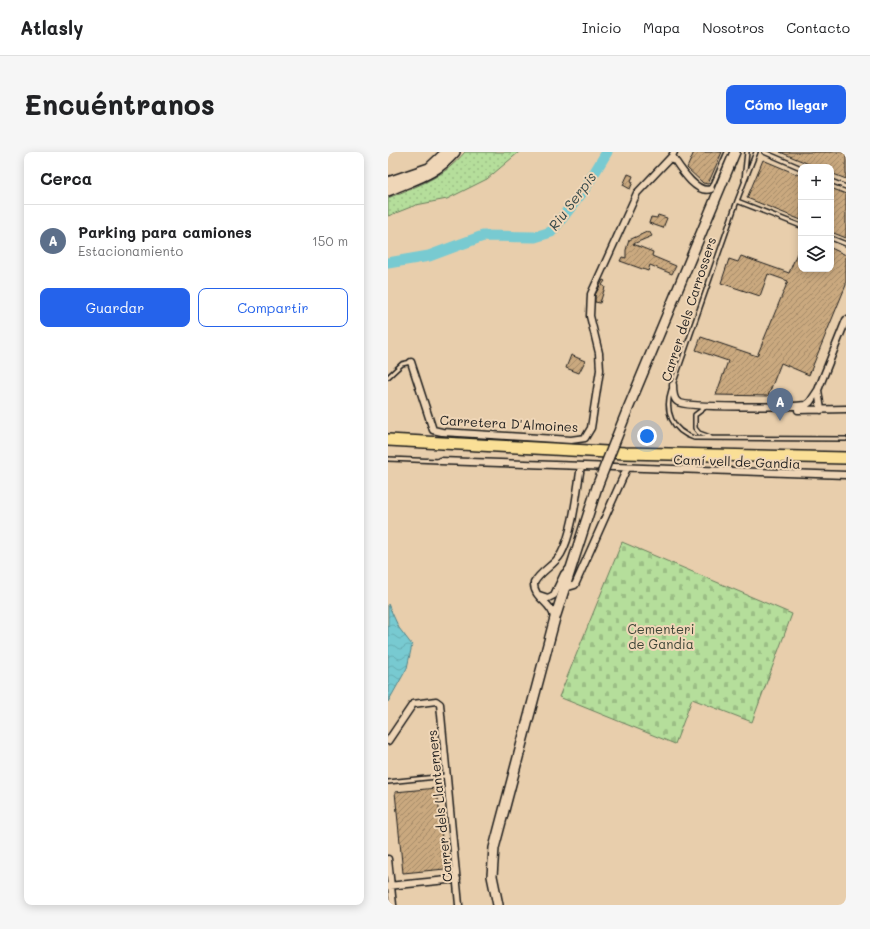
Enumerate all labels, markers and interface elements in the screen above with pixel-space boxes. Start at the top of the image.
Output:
text: Atlasly [20,15,83,40]
text: Inicio [582,18,621,37]
text: Mapa [643,18,680,37]
text: Nosotros [702,18,764,37]
text: Contacto [786,18,850,37]
button: Cómo llegar [726,85,846,124]
text: Encuéntranos [24,86,215,122]
map controls [798,164,834,272]
button: + [798,164,834,200]
text: Cerca [40,167,92,189]
water label: Riu Serpis [544,168,600,234]
button: − [798,200,834,236]
text: Parking para camiones [78,222,252,242]
text: A [48,232,58,249]
text: 150 m [312,232,348,249]
street label: Carrer dels Carrossers [657,235,719,383]
button: layers [798,236,834,272]
text: Estacionamiento [78,242,183,259]
button: Guardar [40,288,190,327]
button: Compartir [198,288,348,327]
pin: A [767,388,793,421]
street label: Carretera D'Almoines [439,411,579,435]
your location [637,426,657,446]
street label: Camí vell de Gandia [673,450,801,472]
park label: Cementeri de Gandia [627,620,695,652]
street label: Carrer dels Llanterners [423,729,455,883]

